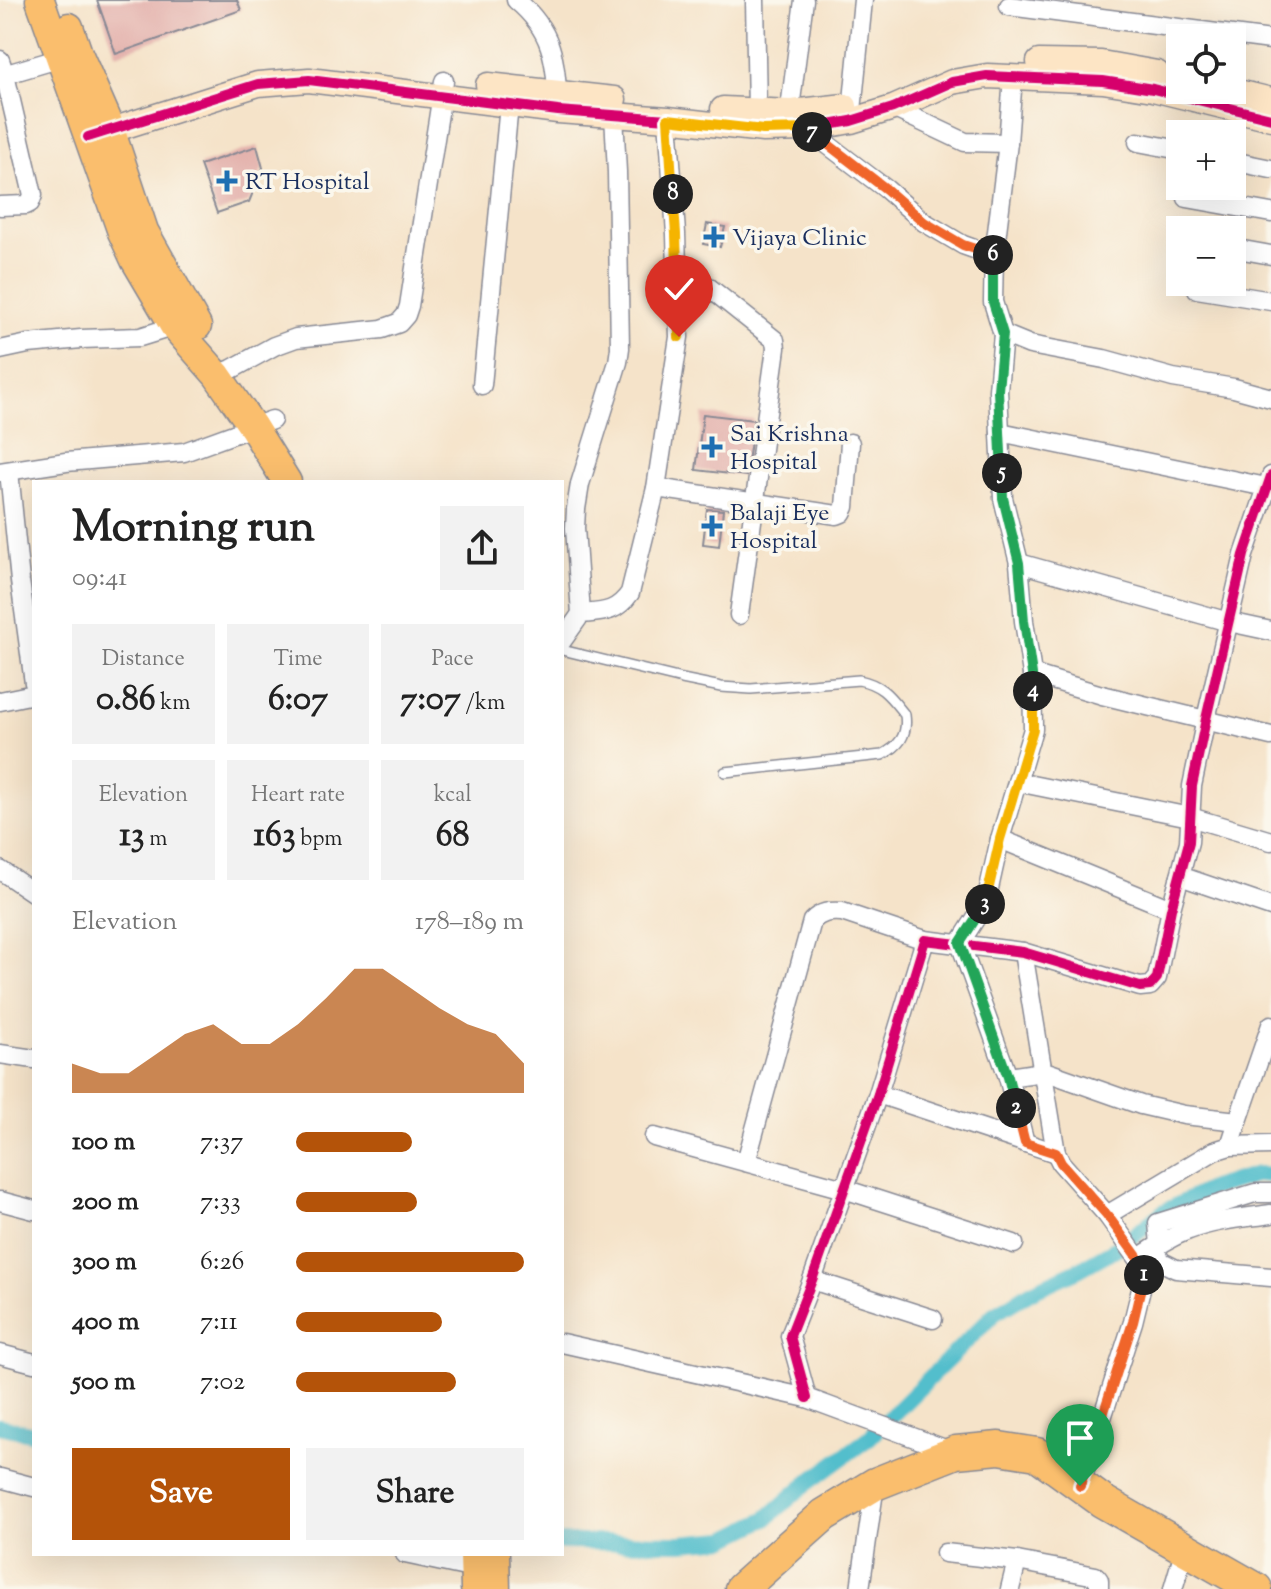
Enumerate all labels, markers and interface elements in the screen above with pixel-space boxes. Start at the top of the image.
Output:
map controls [1166,24,1246,296]
button: locate [1166,24,1246,104]
pin: 7 [792,112,832,152]
text: 7 [806,116,818,148]
button: + [1166,120,1246,200]
place label: RT Hospital [245,166,370,200]
marker: RT Hospital [216,170,238,192]
pin: 8 [653,174,693,214]
text: 8 [667,178,679,210]
button: − [1166,216,1246,296]
place label: Vijaya Clinic [732,222,867,256]
marker: Vijaya Clinic [703,226,725,248]
pin: 6 [973,235,1013,275]
text: 6 [988,239,998,271]
pin [645,255,713,337]
icon: check [657,267,701,311]
place label: Sai Krishna Hospital [730,418,849,480]
marker: Sai Krishna Hospital [701,436,723,458]
pin: 5 [982,453,1022,493]
text: 5 [998,457,1006,489]
place label: Balaji Eye Hospital [730,497,829,559]
text: Morning run [72,498,315,561]
button: share [440,506,524,590]
marker: Balaji Eye Hospital [701,515,723,537]
text: 09:41 [72,560,127,597]
text: Distance [102,644,185,676]
text: Time [274,644,322,676]
text: Pace [432,644,474,676]
pin: 4 [1013,671,1053,711]
text: 4 [1027,675,1039,707]
text: 0.86 [96,676,156,725]
text: 6:07 [268,676,328,725]
text: 7:07 [400,676,461,725]
text: km [156,688,191,720]
text: /km [461,688,505,720]
text: Elevation [99,780,188,812]
text: Heart rate [251,780,345,812]
text: kcal [434,780,472,812]
text: 13 [119,812,145,861]
text: 163 [253,812,296,861]
text: 68 [436,812,470,861]
text: m [145,824,167,856]
text: bpm [296,824,343,856]
pin: 3 [965,884,1005,924]
text: 3 [981,888,989,920]
text: Elevation [72,904,177,941]
text: 178–189 m [415,904,524,941]
pin: 2 [996,1088,1036,1128]
text: 2 [1011,1092,1021,1124]
text: 100 m [72,1124,135,1161]
text: 7:37 [200,1124,243,1161]
text: 200 m [72,1184,139,1221]
text: 7:33 [200,1184,241,1221]
text: 300 m [72,1244,137,1281]
text: 6:26 [200,1244,245,1281]
pin: 1 [1124,1255,1164,1295]
text: 1 [1140,1259,1148,1291]
text: 400 m [72,1304,139,1341]
text: 7:11 [200,1304,237,1341]
text: 500 m [72,1364,135,1401]
text: 7:02 [200,1364,245,1401]
pin [1046,1404,1114,1486]
icon: arrive [1058,1416,1102,1460]
button: Save [72,1448,290,1540]
button: Share [306,1448,524,1540]

